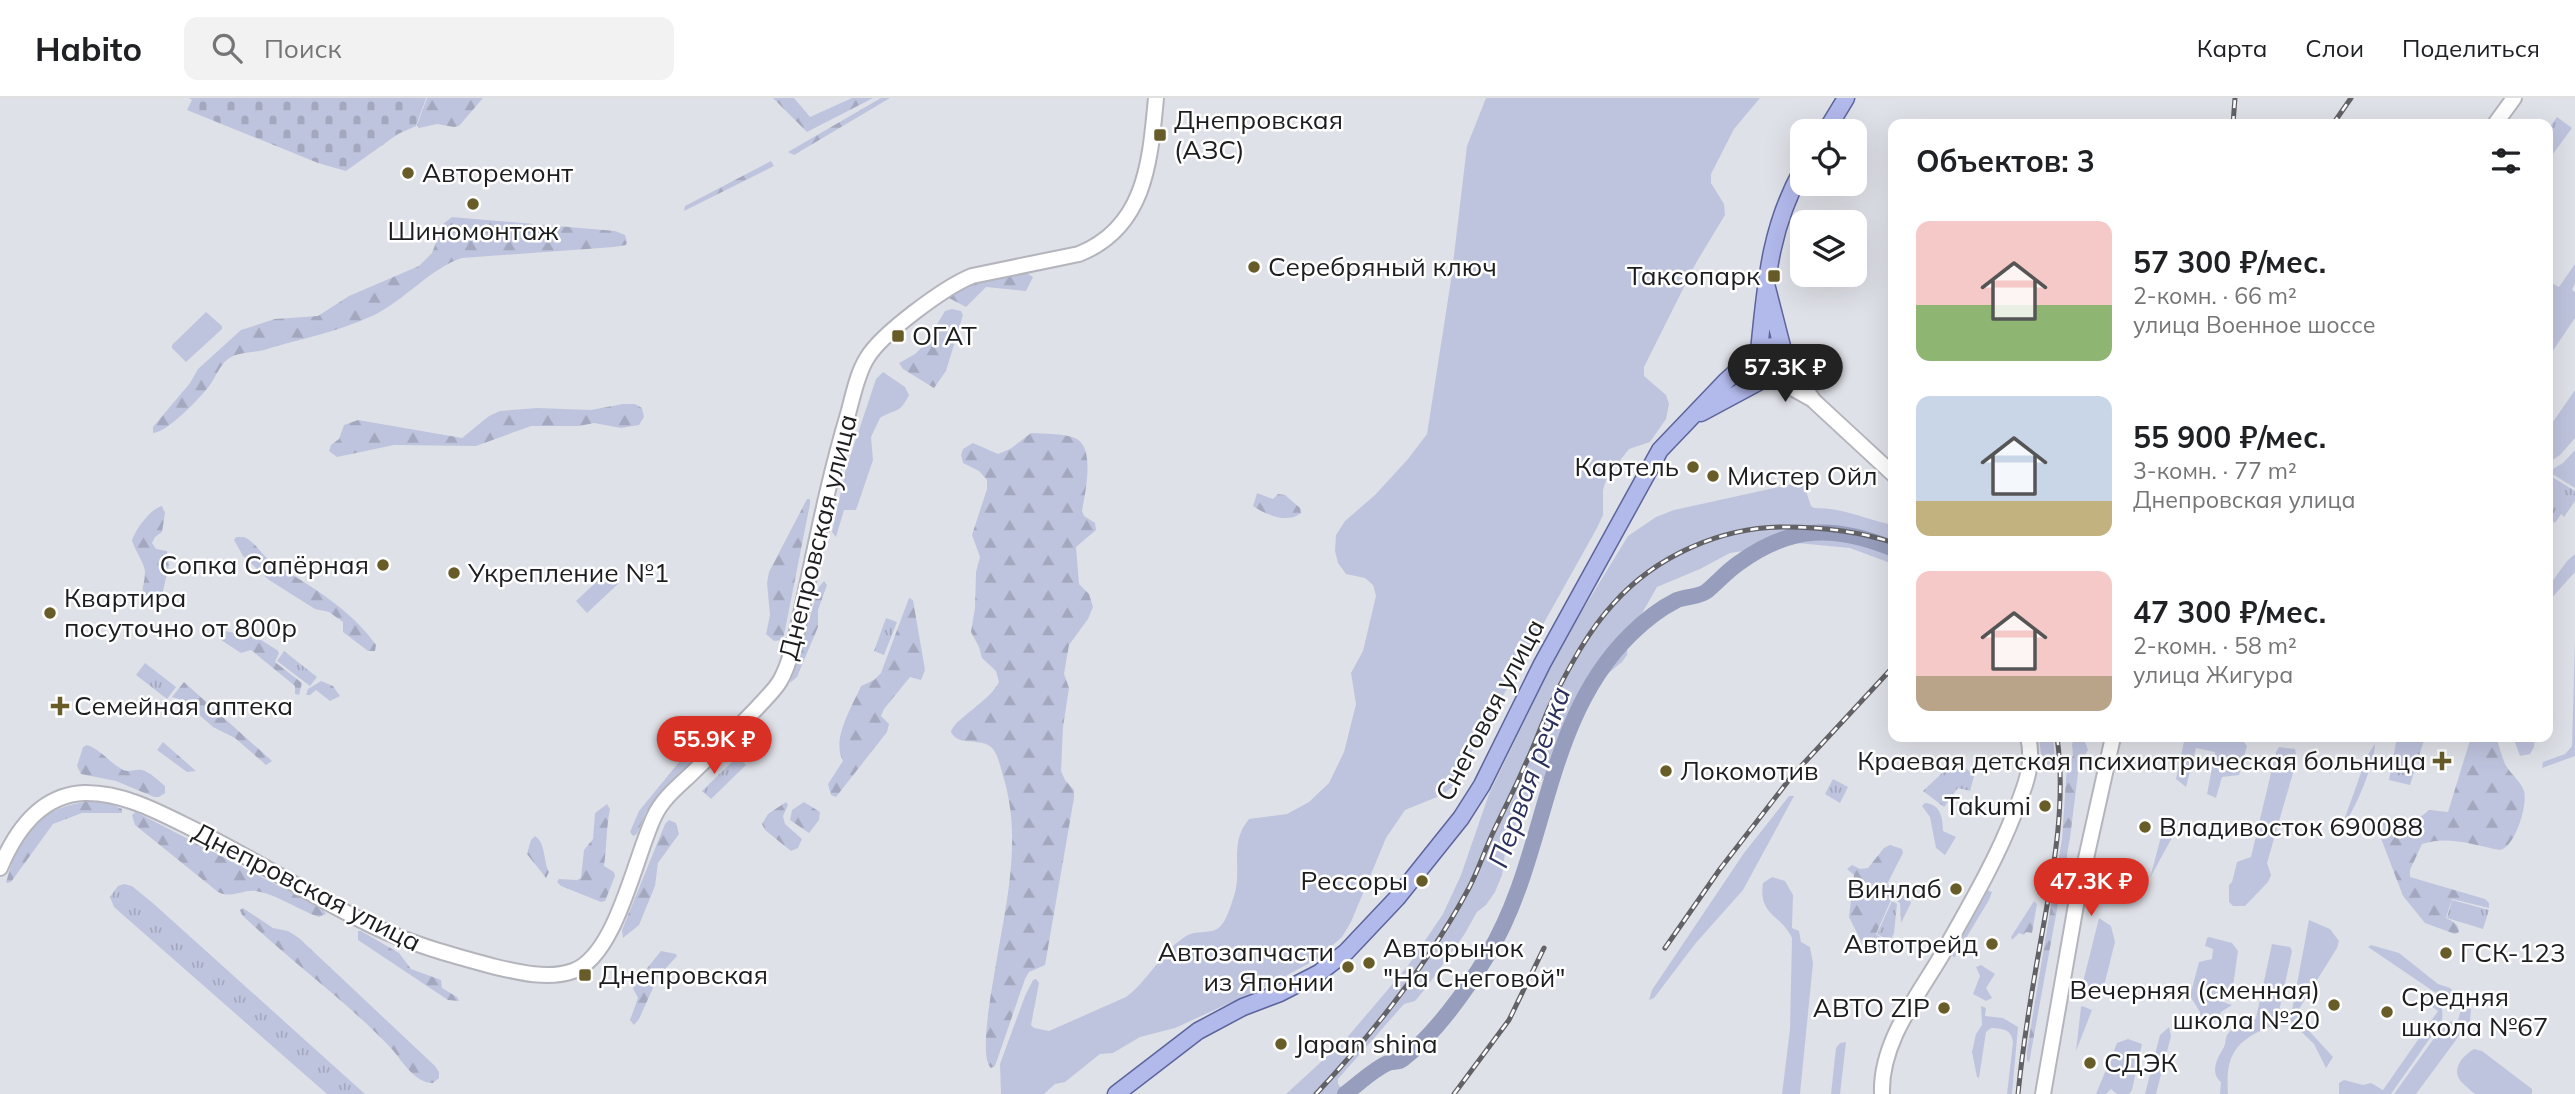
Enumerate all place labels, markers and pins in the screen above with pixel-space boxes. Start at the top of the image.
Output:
place label: Днепровская (АЗС) [1174,103,1343,166]
marker: Днепровская (АЗС) [1152,127,1168,143]
place label: Авторемонт [422,156,573,189]
marker: Авторемонт [400,165,416,181]
marker: Шиномонтаж [465,196,481,212]
place label: Шиномонтаж [387,214,559,247]
place label: Серебряный ключ [1268,250,1497,283]
marker: Серебряный ключ [1246,259,1262,275]
place label: Таксопарк [1627,259,1760,292]
marker: Таксопарк [1766,268,1782,284]
place label: ОГАТ [912,319,977,352]
marker: ОГАТ [890,328,906,344]
pin: 57.3K ₽ [1720,344,1850,404]
place label: Картель [1574,450,1679,483]
marker: Картель [1685,459,1701,475]
place label: Мистер Ойл [1727,459,1878,492]
marker: Мистер Ойл [1705,468,1721,484]
place label: Сопка Сапёрная [159,548,369,581]
place label: Укрепление №1 [467,556,669,589]
marker: Сопка Сапёрная [375,557,391,573]
marker: Укрепление №1 [446,565,462,581]
place label: Квартира посуточно от 800р [64,581,297,644]
marker: Квартира посуточно от 800р [42,605,58,621]
place label: Семейная аптека [74,689,293,722]
marker: Семейная аптека [52,698,68,714]
pin: 55.9K ₽ [649,716,779,776]
place label: Краевая детская психиатрическая больница [1857,744,2426,777]
marker: Краевая детская психиатрическая больница [2432,751,2452,771]
place label: Локомотив [1680,754,1818,787]
marker: Локомотив [1658,763,1674,779]
place label: Takumi [1944,789,2031,822]
marker: Takumi [2037,798,2053,814]
place label: Владивосток 690088 [2159,810,2423,843]
marker: Владивосток 690088 [2137,819,2153,835]
pin: 47.3K ₽ [2026,858,2156,918]
place label: Рессоры [1301,864,1408,897]
place label: Винлаб [1847,872,1942,905]
marker: Рессоры [1414,873,1430,889]
marker: Винлаб [1948,881,1964,897]
place label: Автотрейд [1844,927,1978,960]
place label: Авторынок "На Снеговой" [1383,931,1565,994]
place label: Автозапчасти из Японии [1158,935,1334,998]
marker: Автотрейд [1984,936,2000,952]
place label: ГСК-123 [2460,936,2566,969]
marker: ГСК-123 [2438,945,2454,961]
marker: Авторынок "На Снеговой" [1361,955,1377,971]
place label: Днепровская [599,958,768,991]
marker: Автозапчасти из Японии [1340,959,1356,975]
marker: Днепровская [577,967,593,983]
place label: Вечерняя (сменная) школа №20 [2070,973,2320,1036]
place label: Средняя школа №67 [2401,980,2548,1043]
place label: АВТО ZIP [1813,991,1930,1024]
marker: Вечерняя (сменная) школа №20 [2326,997,2342,1013]
marker: АВТО ZIP [1936,1000,1952,1016]
marker: Средняя школа №67 [2379,1004,2395,1020]
place label: Japan shina [1295,1027,1438,1060]
marker: Japan shina [1273,1036,1289,1052]
place label: СДЭК [2104,1046,2178,1079]
marker: СДЭК [2082,1055,2098,1071]

